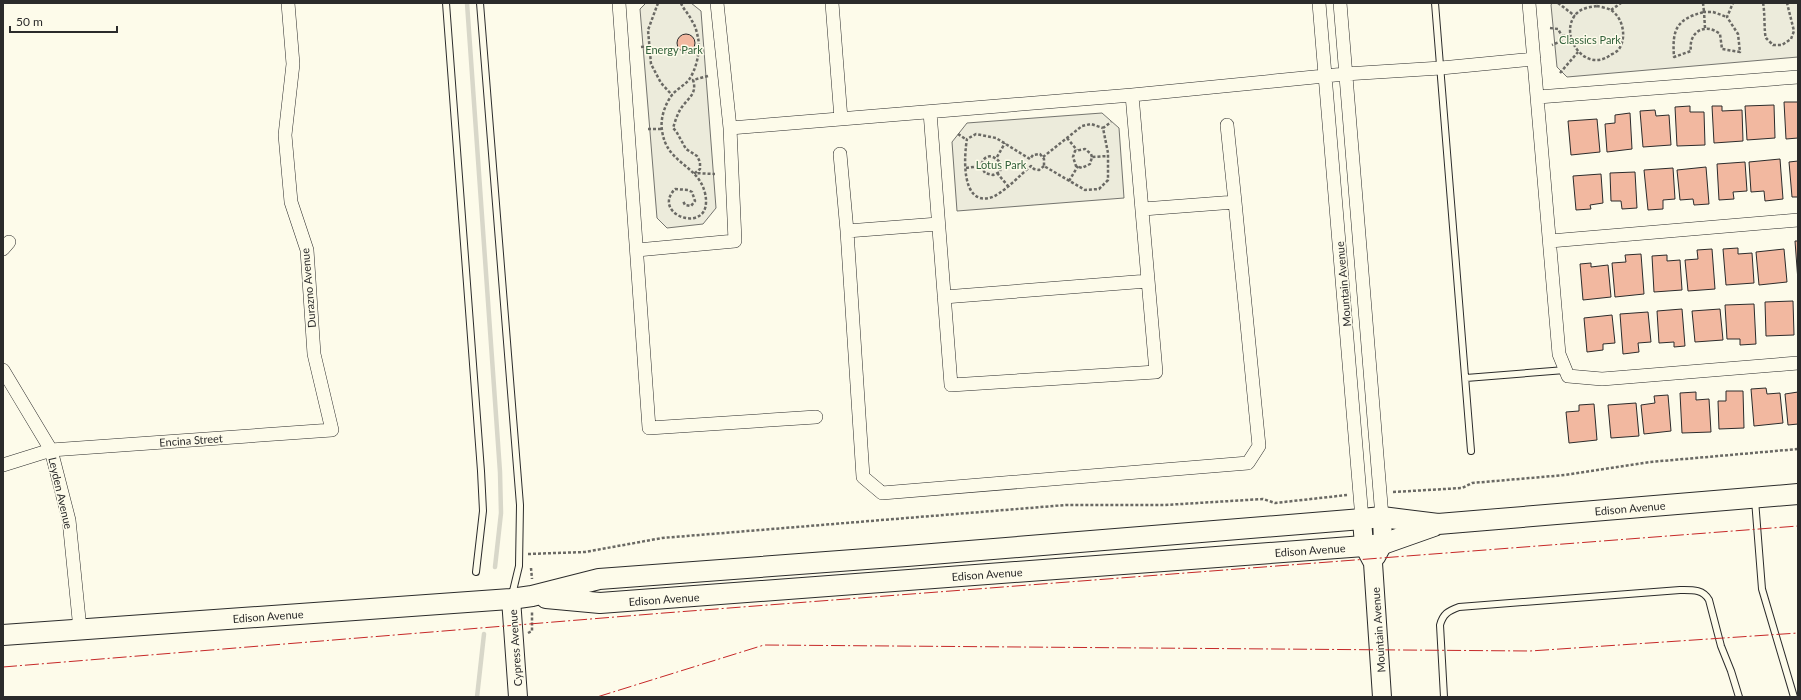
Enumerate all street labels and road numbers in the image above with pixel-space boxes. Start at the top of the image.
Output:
street label: Mountain Avenue [1333,241,1353,327]
street label: Durazno Avenue [298,247,318,328]
street label: Encina Street [159,431,223,449]
street label: Leyden Avenue [46,456,76,530]
street label: Edison Avenue [1594,498,1666,518]
street label: Edison Avenue [1274,541,1346,559]
street label: Edison Avenue [951,565,1023,583]
street label: Mountain Avenue [1369,587,1387,673]
street label: Edison Avenue [628,590,700,608]
street label: Edison Avenue [232,607,304,625]
street label: Cypress Avenue [506,609,524,687]

